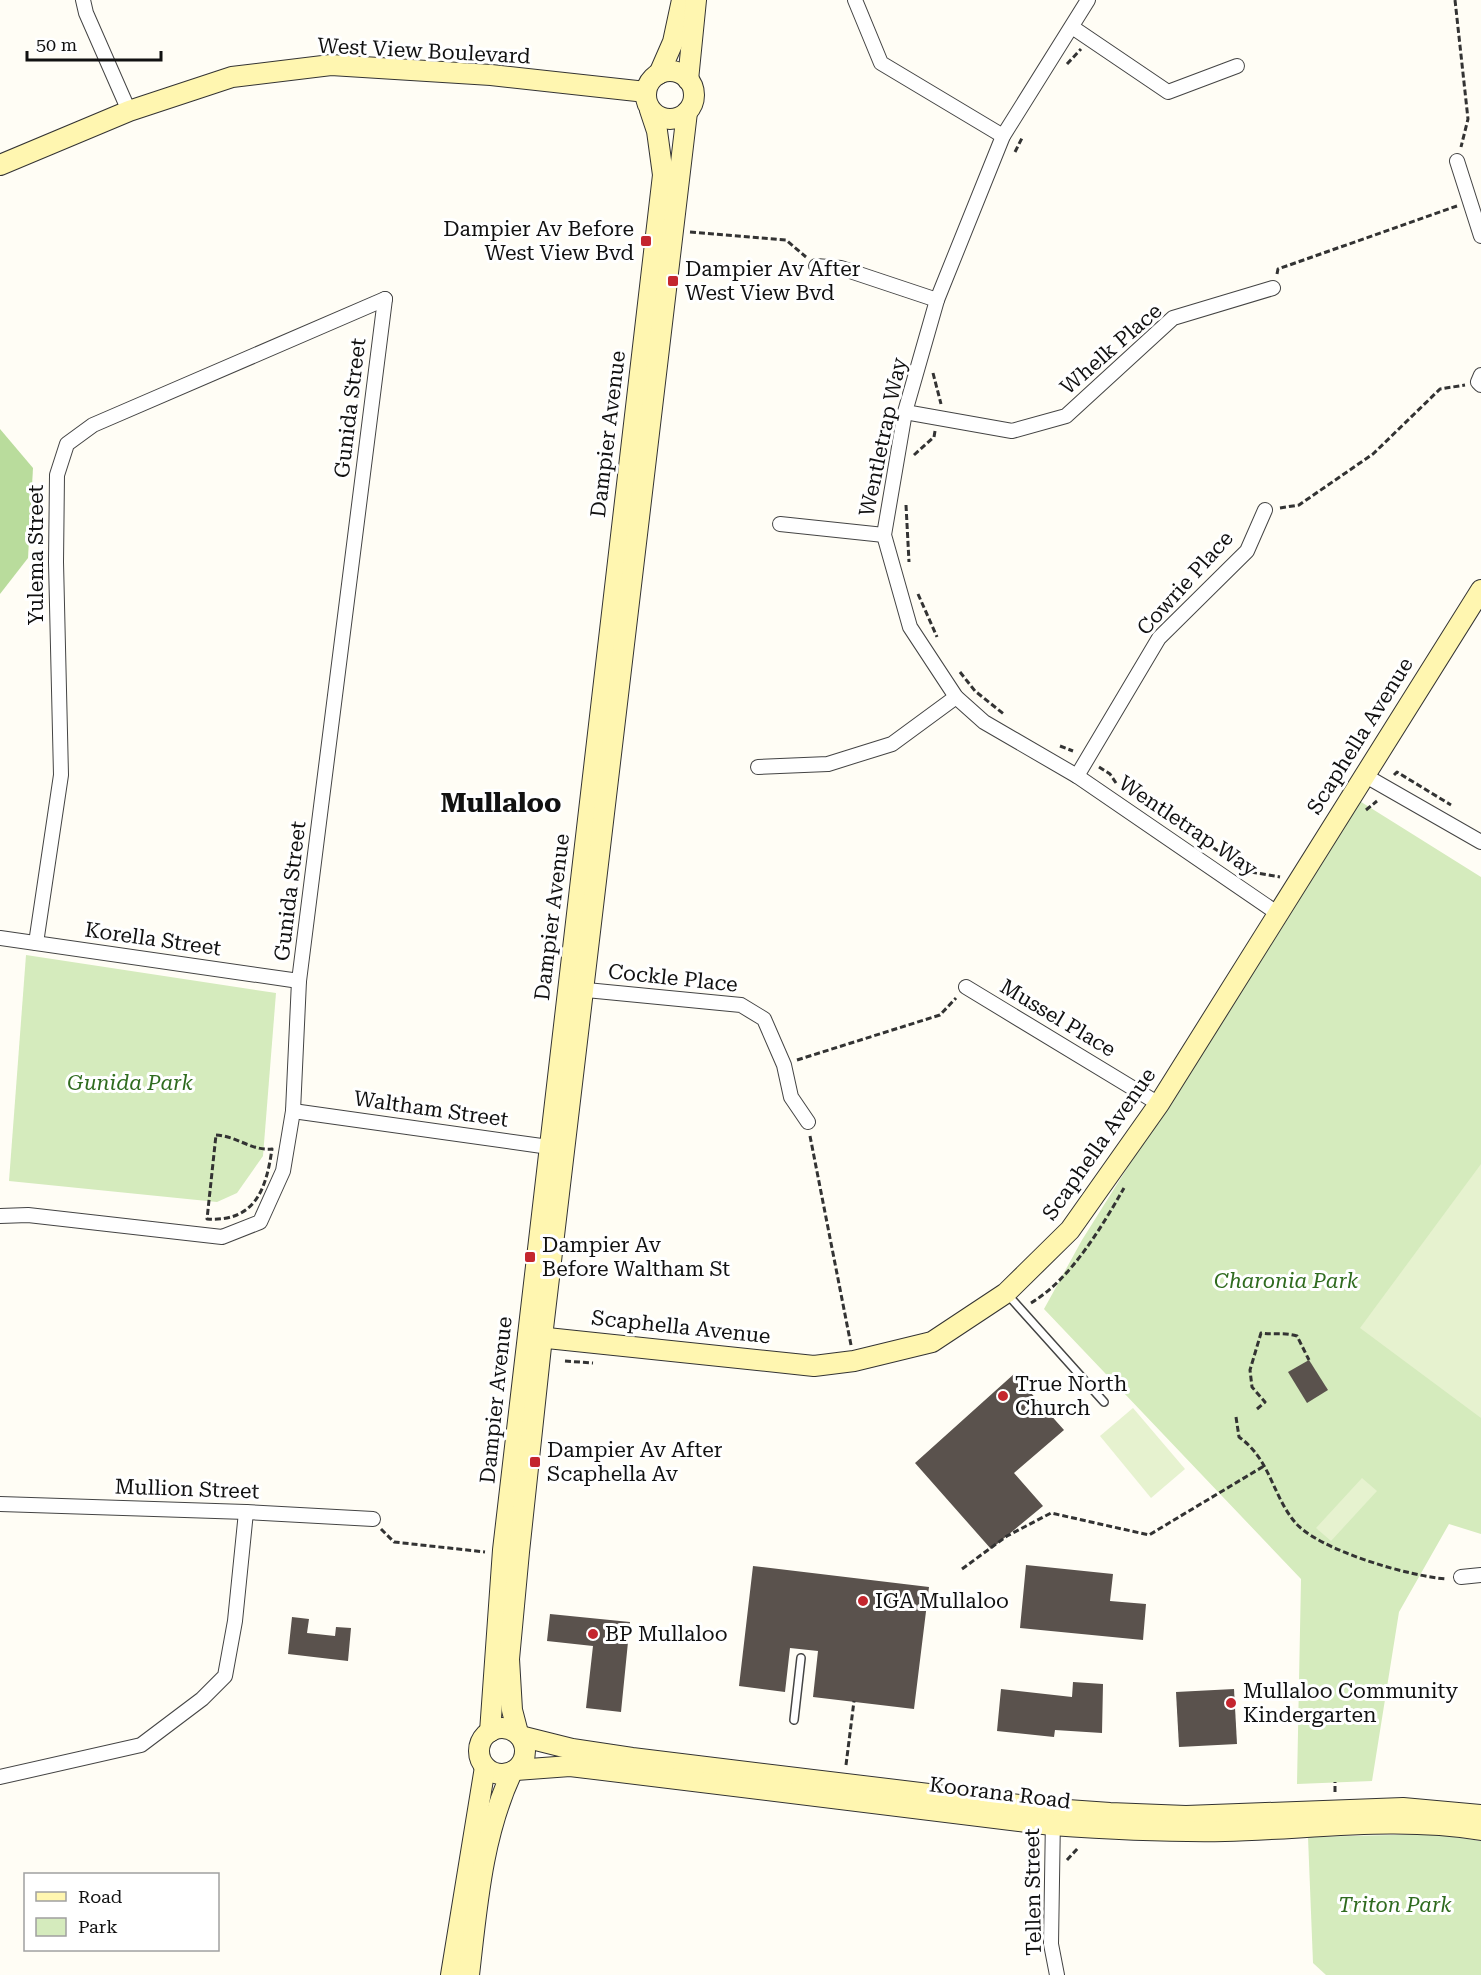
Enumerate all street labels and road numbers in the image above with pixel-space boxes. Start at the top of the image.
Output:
street label: West View Boulevard [317,33,532,69]
street label: Whelk Place [1056,299,1166,399]
street label: Gunida Street [330,337,370,479]
street label: Dampier Avenue [586,349,630,519]
street label: Wentletrap Way [854,355,912,519]
street label: Yulema Street [24,485,48,625]
street label: Cowrie Place [1132,526,1238,640]
street label: Scaphella Avenue [1302,653,1418,819]
street label: Wentletrap Way [1114,771,1262,881]
street label: Gunida Street [270,820,310,962]
street label: Dampier Avenue [530,832,574,1002]
street label: Korella Street [83,918,223,960]
street label: Cockle Place [607,959,739,997]
street label: Mussel Place [996,974,1120,1062]
street label: Scaphella Avenue [1038,1063,1160,1225]
street label: Waltham Street [352,1086,510,1132]
street label: Scaphella Avenue [590,1306,772,1348]
street label: Dampier Avenue [475,1315,517,1485]
street label: Mullion Street [114,1474,260,1504]
street label: Koorana Road [928,1772,1073,1814]
street label: Tellen Street [1020,1828,1046,1956]

